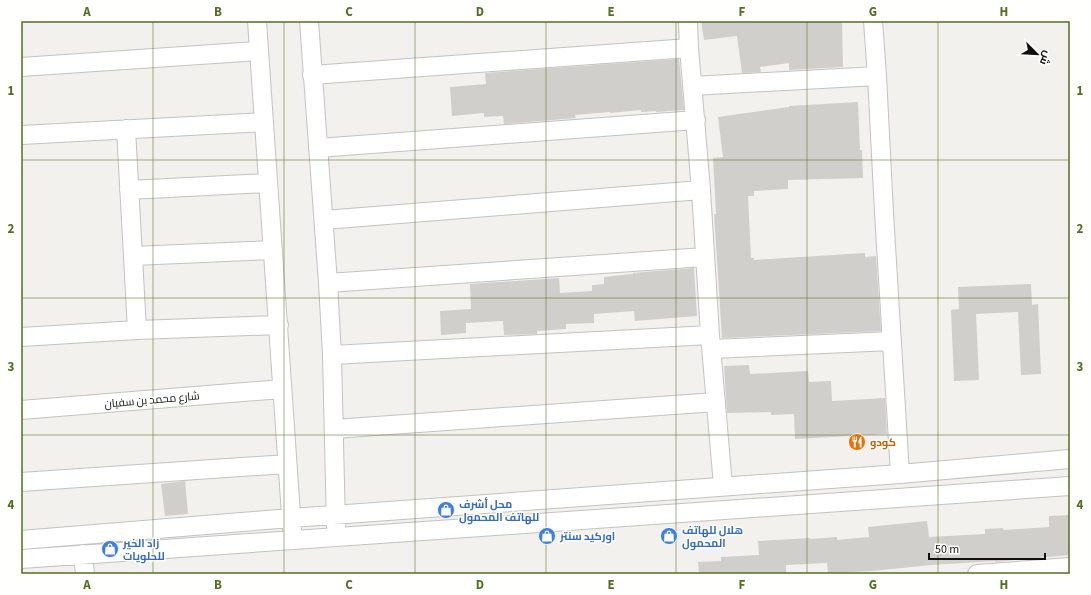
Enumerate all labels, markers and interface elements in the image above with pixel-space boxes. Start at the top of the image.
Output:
text: A [82,3,91,21]
text: B [214,3,222,21]
text: C [345,3,353,21]
text: D [476,3,484,21]
text: E [607,3,615,21]
text: F [739,3,746,21]
text: G [869,3,877,21]
text: H [1000,3,1008,21]
north arrow [1017,34,1057,74]
text: ش [1036,48,1055,67]
text: 1 [8,82,15,100]
text: 1 [1077,82,1084,100]
text: 2 [8,220,15,238]
text: 2 [1077,220,1084,238]
text: 3 [8,358,15,376]
text: 3 [1077,358,1084,376]
street label: شارع محمد بن سفيان [104,388,200,412]
restaurant icon: كودو [847,432,867,452]
place label: كودو [870,435,896,450]
text: 4 [8,496,15,514]
text: 4 [1077,496,1084,514]
place label: محل أشرف للهاتف المحمول [459,497,539,525]
shop icon: محل أشرف للهاتف المحمول [436,500,456,520]
place label: هلال للهاتف المحمول [682,523,743,551]
shop icon: اوركيد سنتر [537,526,557,546]
shop icon: هلال للهاتف المحمول [659,526,679,546]
place label: اوركيد سنتر [559,529,615,544]
scale bar [929,535,1045,561]
place label: زاد الخير للحلويات [122,536,165,564]
shop icon: زاد الخير للحلويات [100,539,120,559]
text: 50 m [935,541,959,558]
text: A [82,576,91,594]
text: B [214,576,222,594]
text: C [345,576,353,594]
text: D [476,576,484,594]
text: E [607,576,615,594]
text: F [739,576,746,594]
text: G [869,576,877,594]
text: H [1000,576,1008,594]

